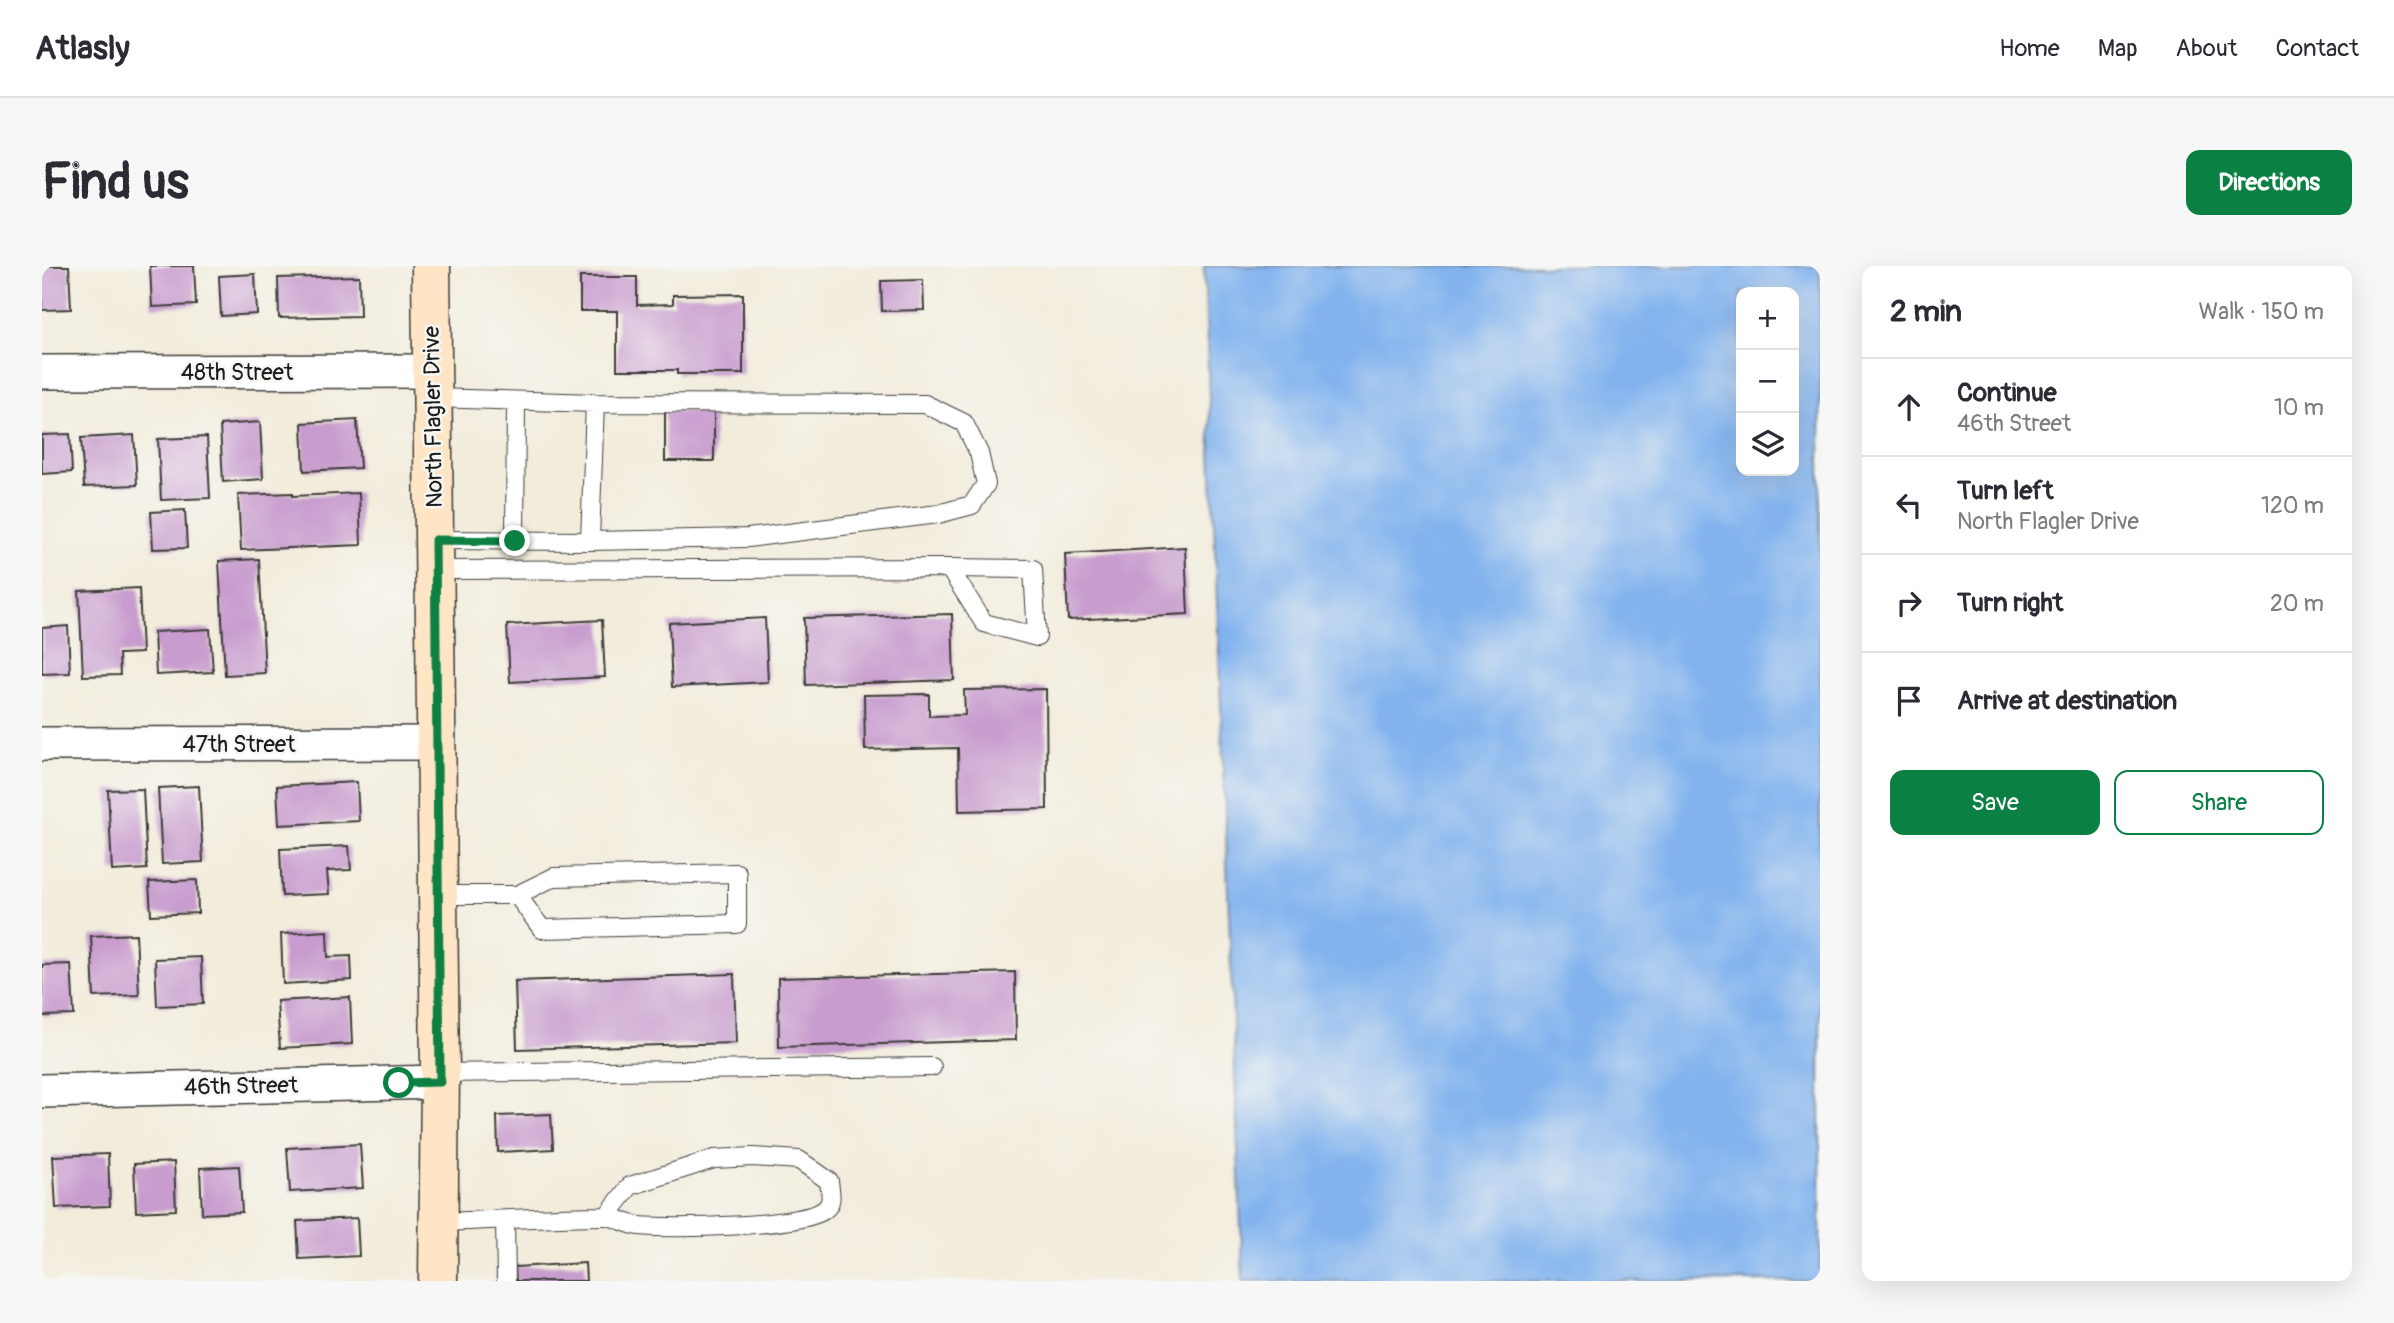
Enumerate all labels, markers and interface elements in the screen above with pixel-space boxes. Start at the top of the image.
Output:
text: Atlasly [35,28,130,69]
text: Home [1999,34,2060,63]
text: Map [2098,34,2138,63]
text: About [2176,34,2238,63]
text: Contact [2276,34,2359,63]
button: Directions [2186,150,2352,215]
text: Find us [42,152,189,213]
map controls [1736,287,1799,476]
button: + [1736,287,1799,350]
text: 2 min [1890,293,1962,330]
text: Walk · 150 m [2199,297,2324,326]
street label: North Flagler Drive [417,325,449,508]
button: − [1736,350,1799,413]
street label: 48th Street [181,358,294,387]
text: Continue [1957,377,2057,409]
icon: ahead [1890,388,1928,426]
text: 10 m [2274,393,2324,422]
text: 46th Street [1957,409,2071,438]
button: layers [1736,413,1799,476]
text: Turn left [1957,475,2053,507]
icon: left [1890,486,1928,524]
text: 120 m [2261,491,2324,520]
text: North Flagler Drive [1957,507,2139,536]
route end [499,525,530,556]
icon: right [1890,584,1928,622]
text: Turn right [1957,587,2063,619]
text: 20 m [2270,589,2324,618]
icon: arrive [1890,682,1928,720]
text: Arrive at destination [1957,685,2177,717]
street label: 47th Street [183,730,296,759]
button: Save [1890,770,2100,835]
button: Share [2114,770,2324,835]
route start [383,1067,414,1098]
street label: 46th Street [184,1070,299,1101]

